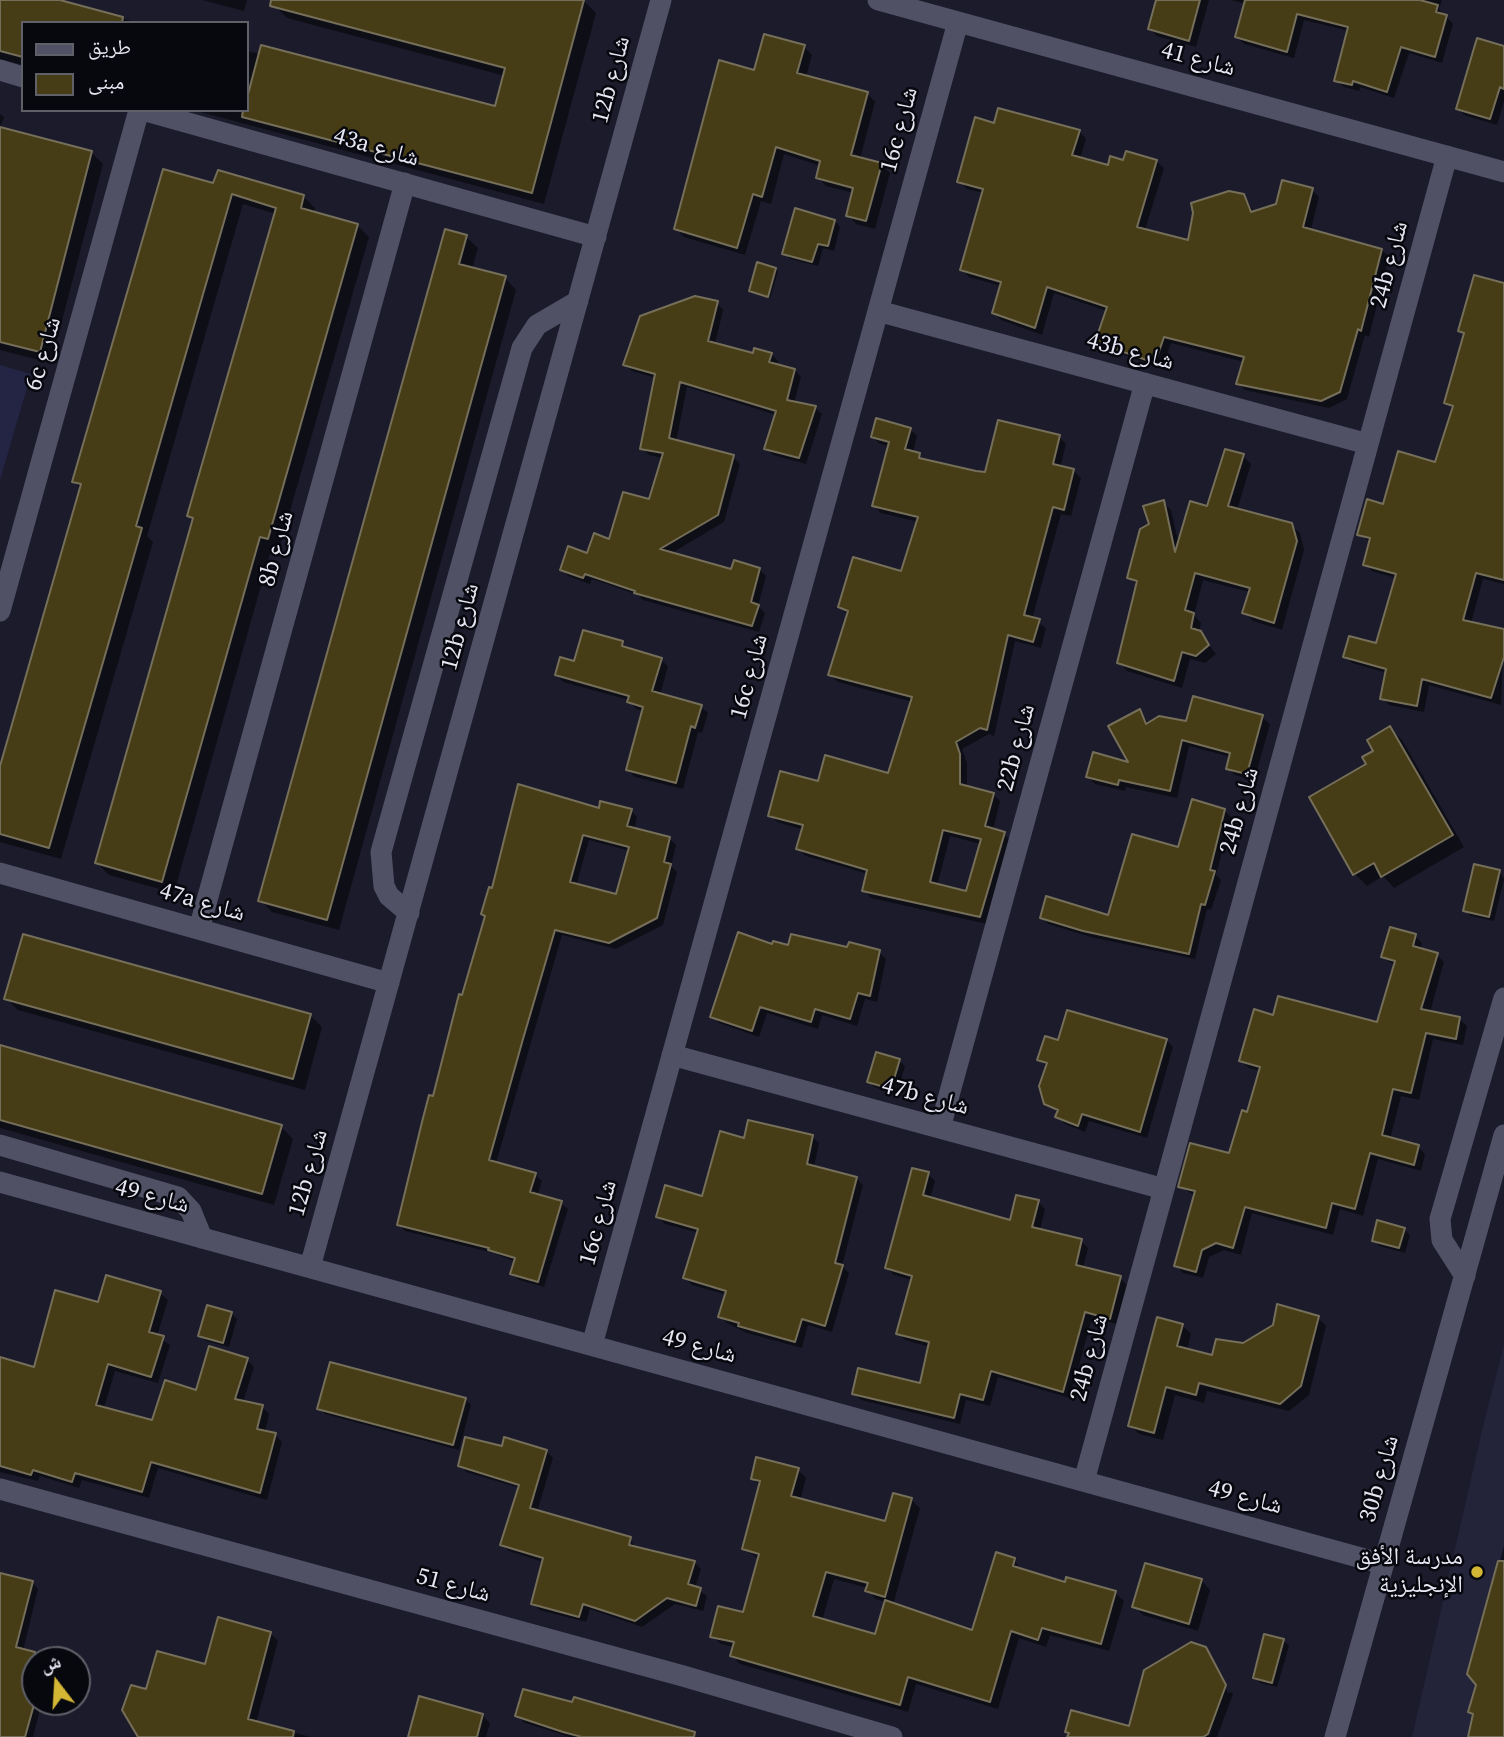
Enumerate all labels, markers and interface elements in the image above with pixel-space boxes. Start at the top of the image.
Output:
legend [21,21,248,112]
text: طريق [88,32,131,61]
street label: 12b شارع [587,33,637,127]
street label: شارع 41 [1158,36,1238,84]
text: مبنى [88,67,124,96]
street label: 16c شارع [875,84,925,176]
street label: 43a شارع [330,122,422,174]
street label: 24b شارع [1365,218,1415,312]
street label: 6c شارع [20,314,68,394]
street label: 43b شارع [1083,327,1177,377]
street label: 8b شارع [253,508,301,590]
street label: 12b شارع [436,580,486,674]
street label: 16c شارع [725,631,775,723]
street label: 22b شارع [992,701,1042,795]
street label: 24b شارع [1214,764,1266,858]
street label: 47a شارع [156,877,248,929]
street label: 47b شارع [878,1072,972,1122]
street label: 12b شارع [283,1126,335,1220]
street label: شارع 49 [112,1173,192,1221]
street label: 16c شارع [574,1177,624,1269]
street label: 24b شارع [1065,1311,1115,1405]
street label: شارع 49 [659,1323,739,1371]
street label: 30b شارع [1354,1432,1406,1526]
street label: شارع 49 [1205,1474,1285,1522]
place label: مدرسة الأفق الإنجليزية [1356,1544,1463,1600]
street label: شارع 51 [413,1562,493,1610]
marker: مدرسة الأفق الإنجليزية [1469,1564,1485,1580]
north arrow [21,1646,91,1716]
text: ش [37,1647,64,1678]

